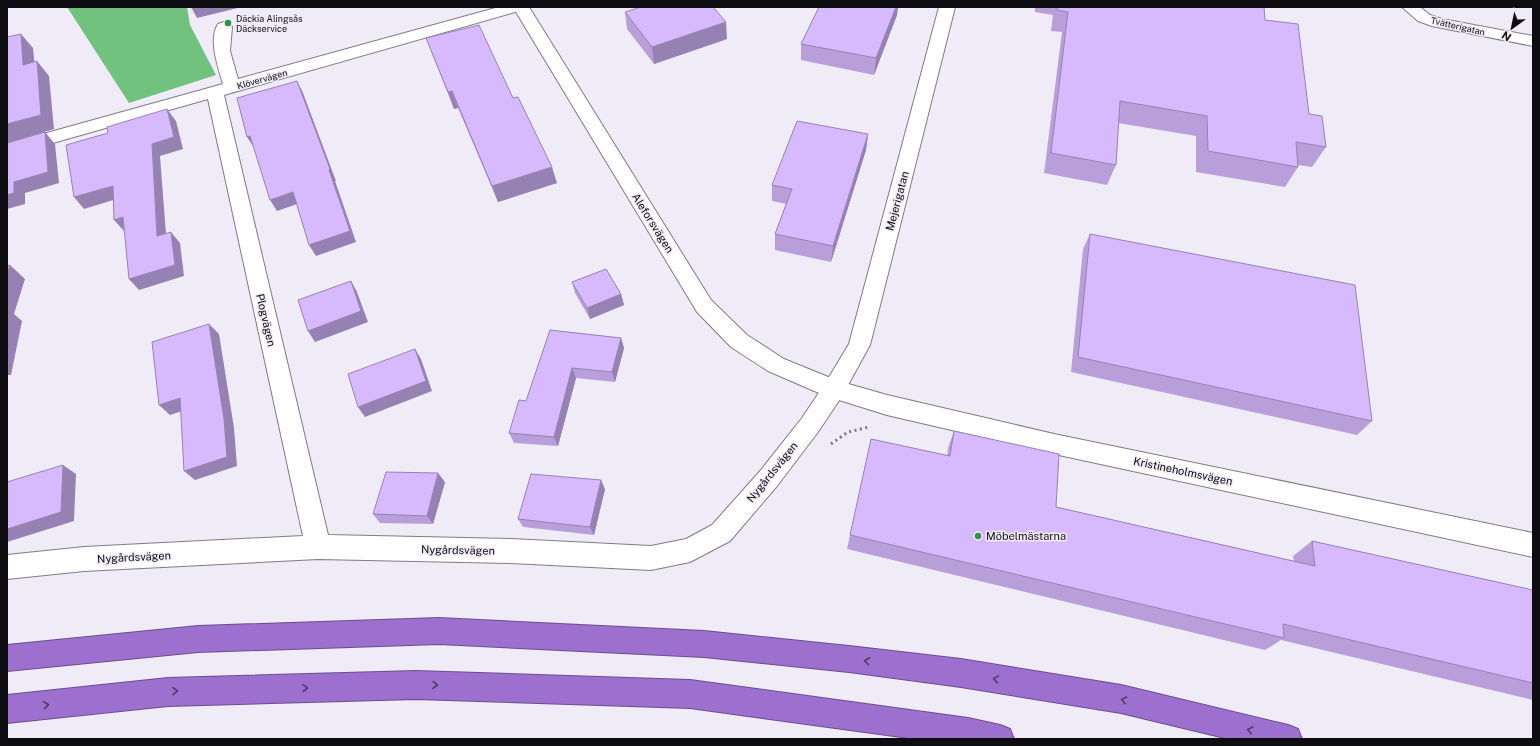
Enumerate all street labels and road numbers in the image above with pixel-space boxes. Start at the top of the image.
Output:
street label: Tvätterigatan [1430,14,1486,38]
street label: Klövervägen [235,67,289,91]
street label: Mejerigatan [883,170,911,232]
street label: Aleforsvägen [630,191,676,255]
street label: Plogvägen [254,292,278,348]
street label: Nygårdsvägen [744,440,800,504]
street label: Kristineholmsvägen [1132,455,1234,487]
street label: Nygårdsvägen [421,543,495,557]
street label: Nygårdsvägen [97,549,171,565]

